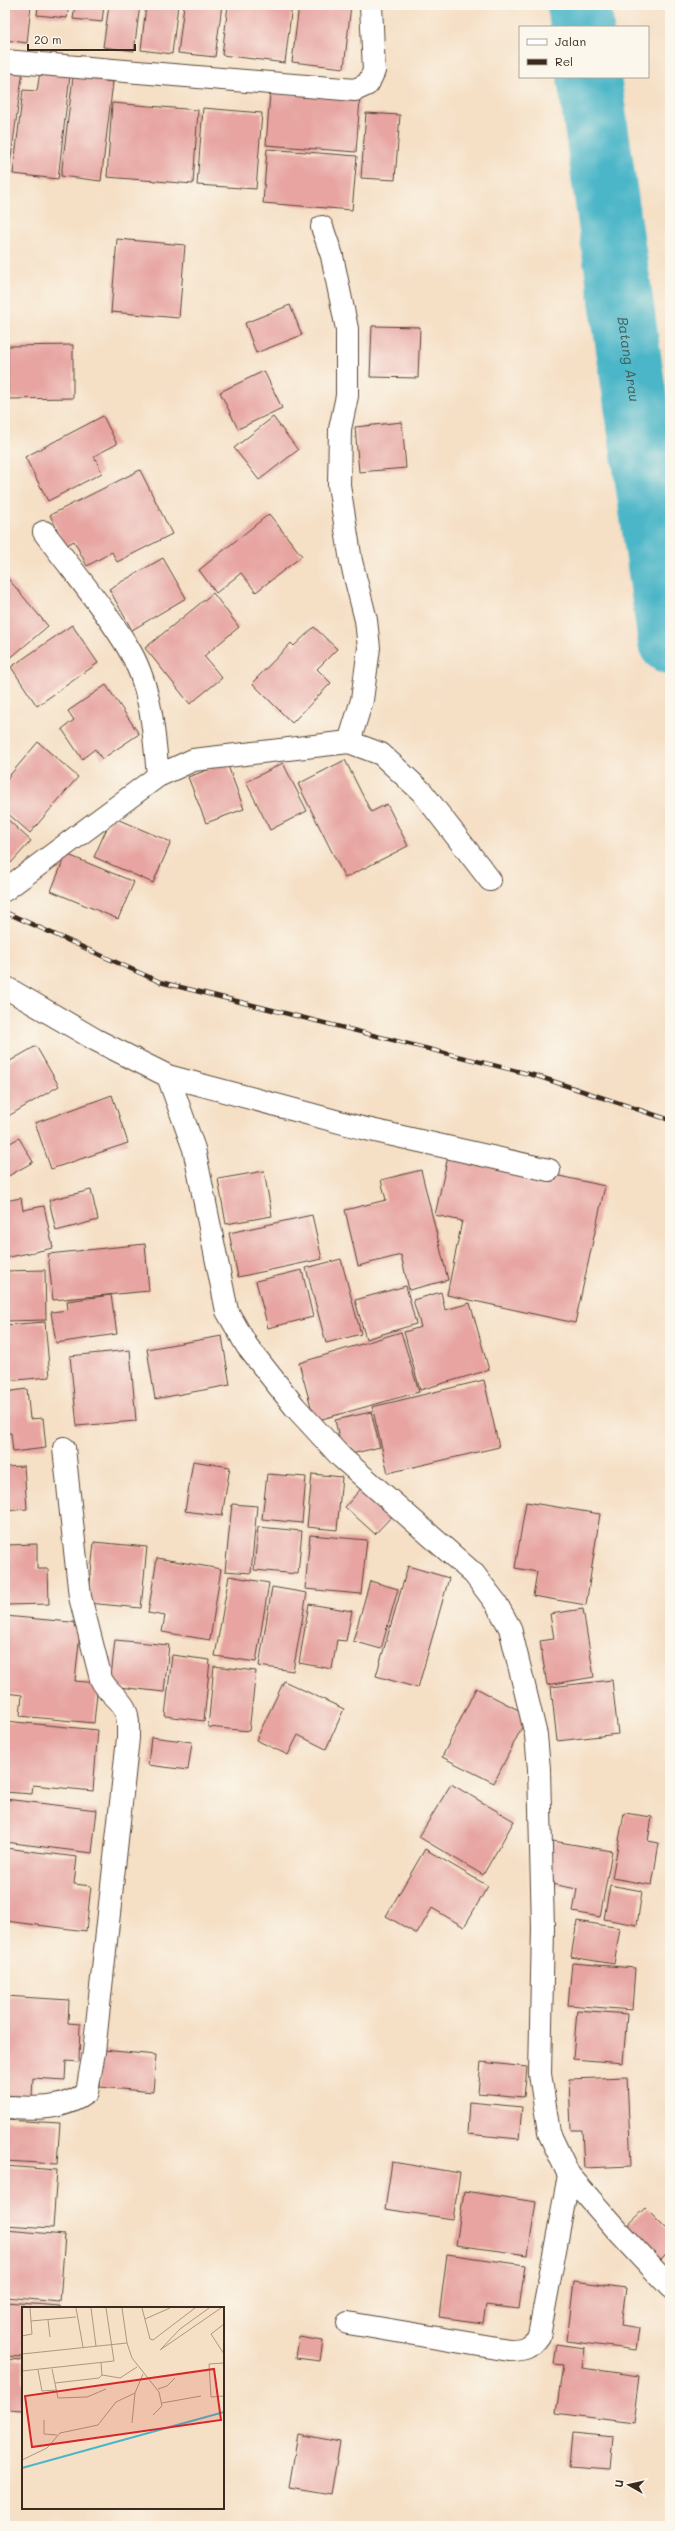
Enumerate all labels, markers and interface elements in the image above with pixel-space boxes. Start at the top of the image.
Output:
scale bar [28,26,135,52]
legend [519,26,649,78]
text: 20 m [34,31,62,47]
text: Jalan [555,33,586,49]
text: Rel [555,53,573,69]
water label: Batang Arau [614,315,645,403]
inset map [22,2307,224,2509]
north arrow [609,2465,649,2505]
text: U [611,2479,627,2488]

